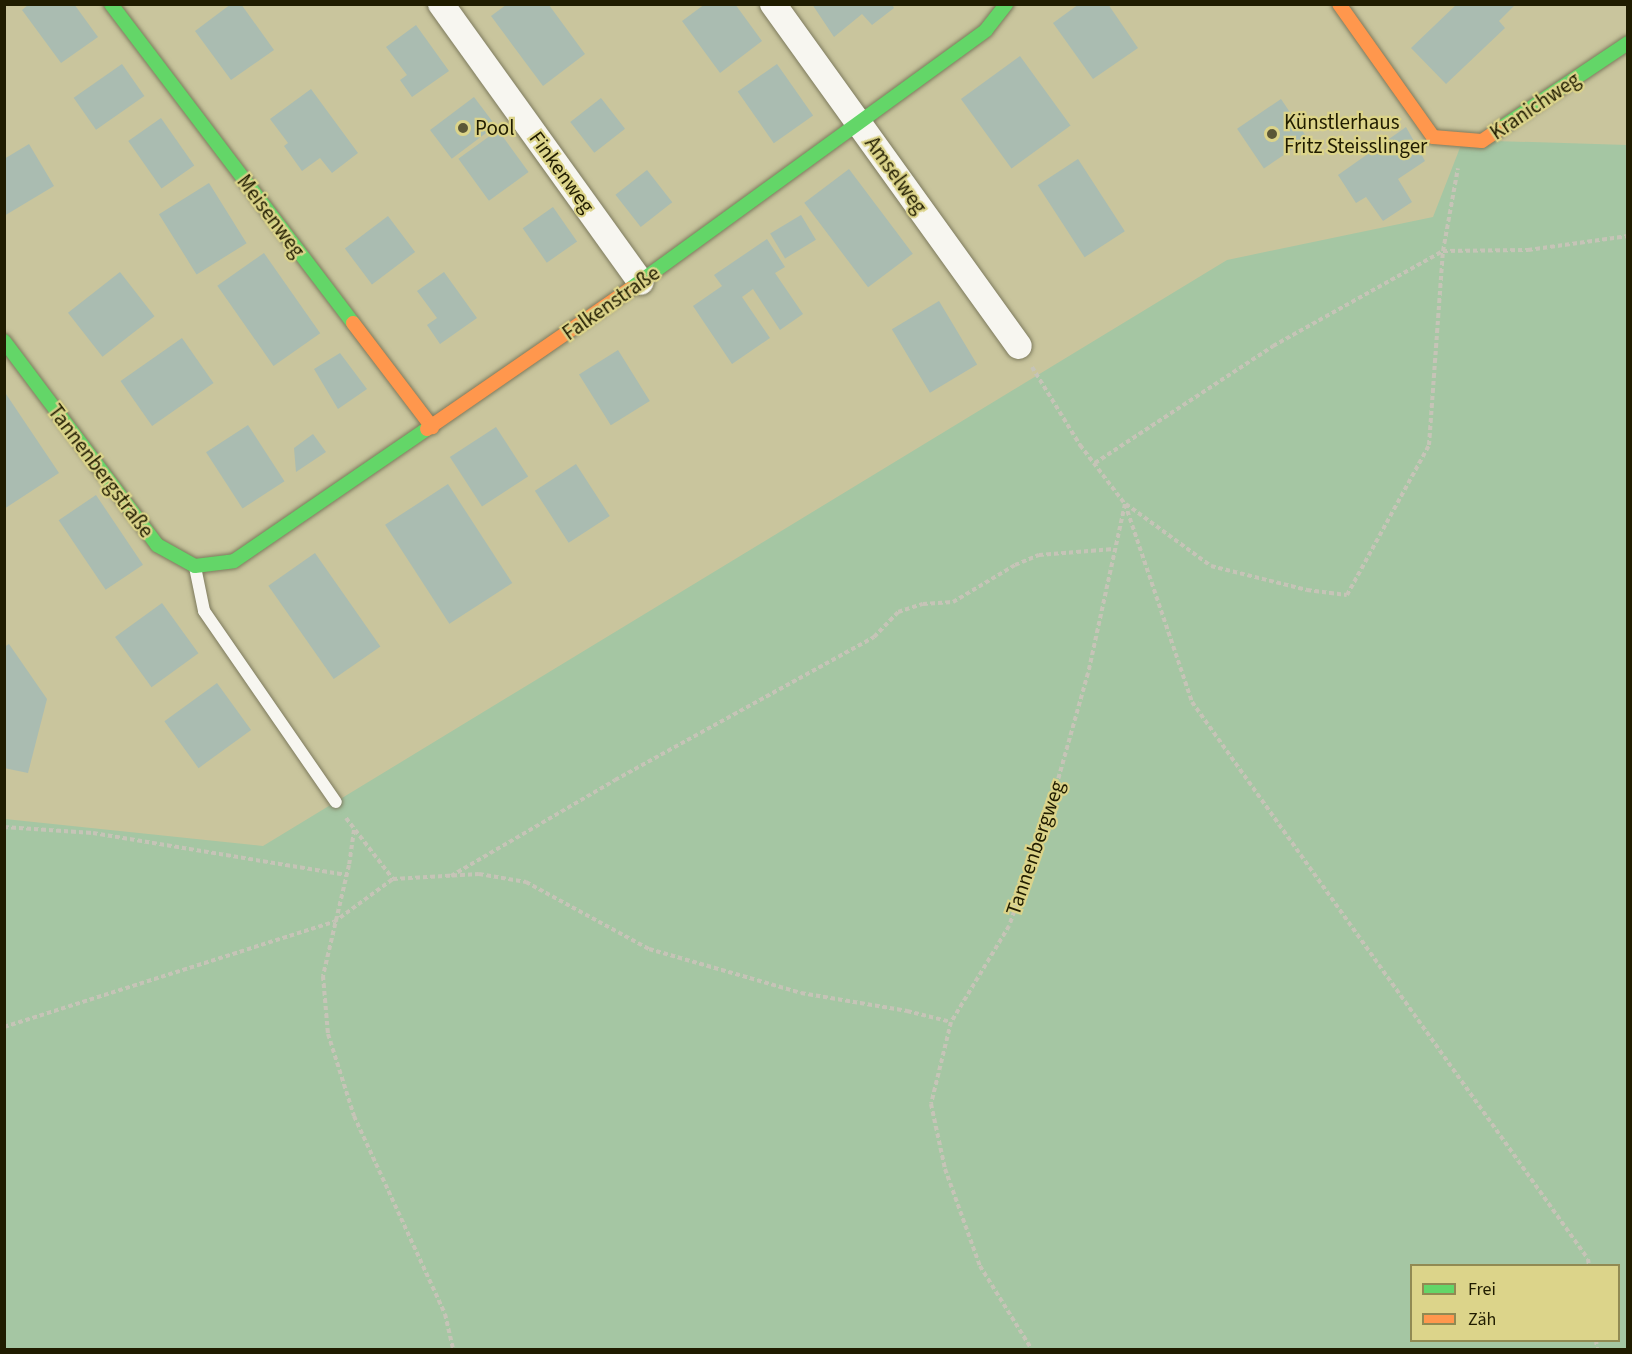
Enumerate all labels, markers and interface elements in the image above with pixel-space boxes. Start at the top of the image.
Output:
street label: Kranichweg [1485,67,1585,145]
place label: Künstlerhaus Fritz Steisslinger [1284,109,1427,159]
place label: Pool [475,115,515,141]
marker: Pool [456,121,470,135]
street label: Finkenweg [524,126,600,218]
marker: Künstlerhaus Fritz Steisslinger [1265,127,1279,141]
street label: Amselweg [860,132,932,218]
street label: Meisenweg [232,170,310,262]
street label: Falkenstraße [558,260,664,346]
street label: Tannenbergstraße [43,399,159,543]
street label: Tannenbergweg [1000,777,1070,919]
legend [1410,1264,1620,1342]
text: Frei [1468,1277,1496,1302]
text: Zäh [1468,1307,1496,1332]

